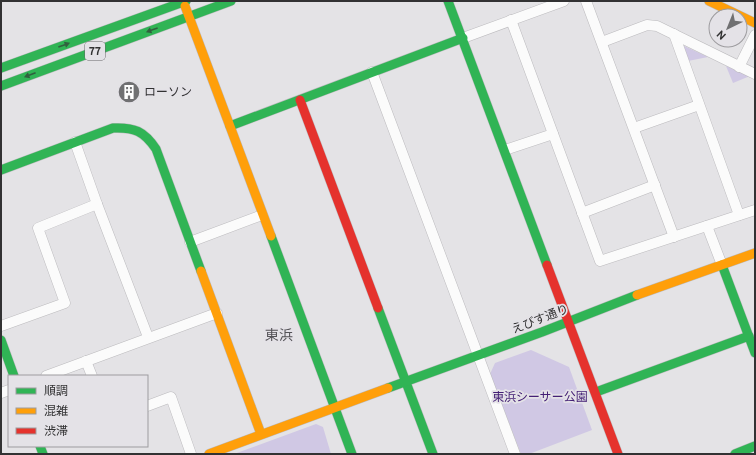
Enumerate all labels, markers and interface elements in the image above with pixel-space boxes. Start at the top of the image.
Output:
north arrow [708,8,748,48]
one-way arrow [146,27,158,33]
text: N [714,27,730,42]
one-way arrow [58,42,70,48]
road number: 77 [85,42,105,60]
one-way arrow [24,73,36,79]
building icon: ローソン [116,79,142,105]
place label: ローソン [144,85,192,101]
street label: えびす通り [509,302,571,338]
district label: 東浜 [265,328,293,345]
legend [8,375,148,447]
text: 順調 [44,384,68,400]
park label: 東浜シーサー公園 [492,390,588,406]
text: 混雑 [44,404,68,420]
text: 渋滞 [44,424,68,440]

